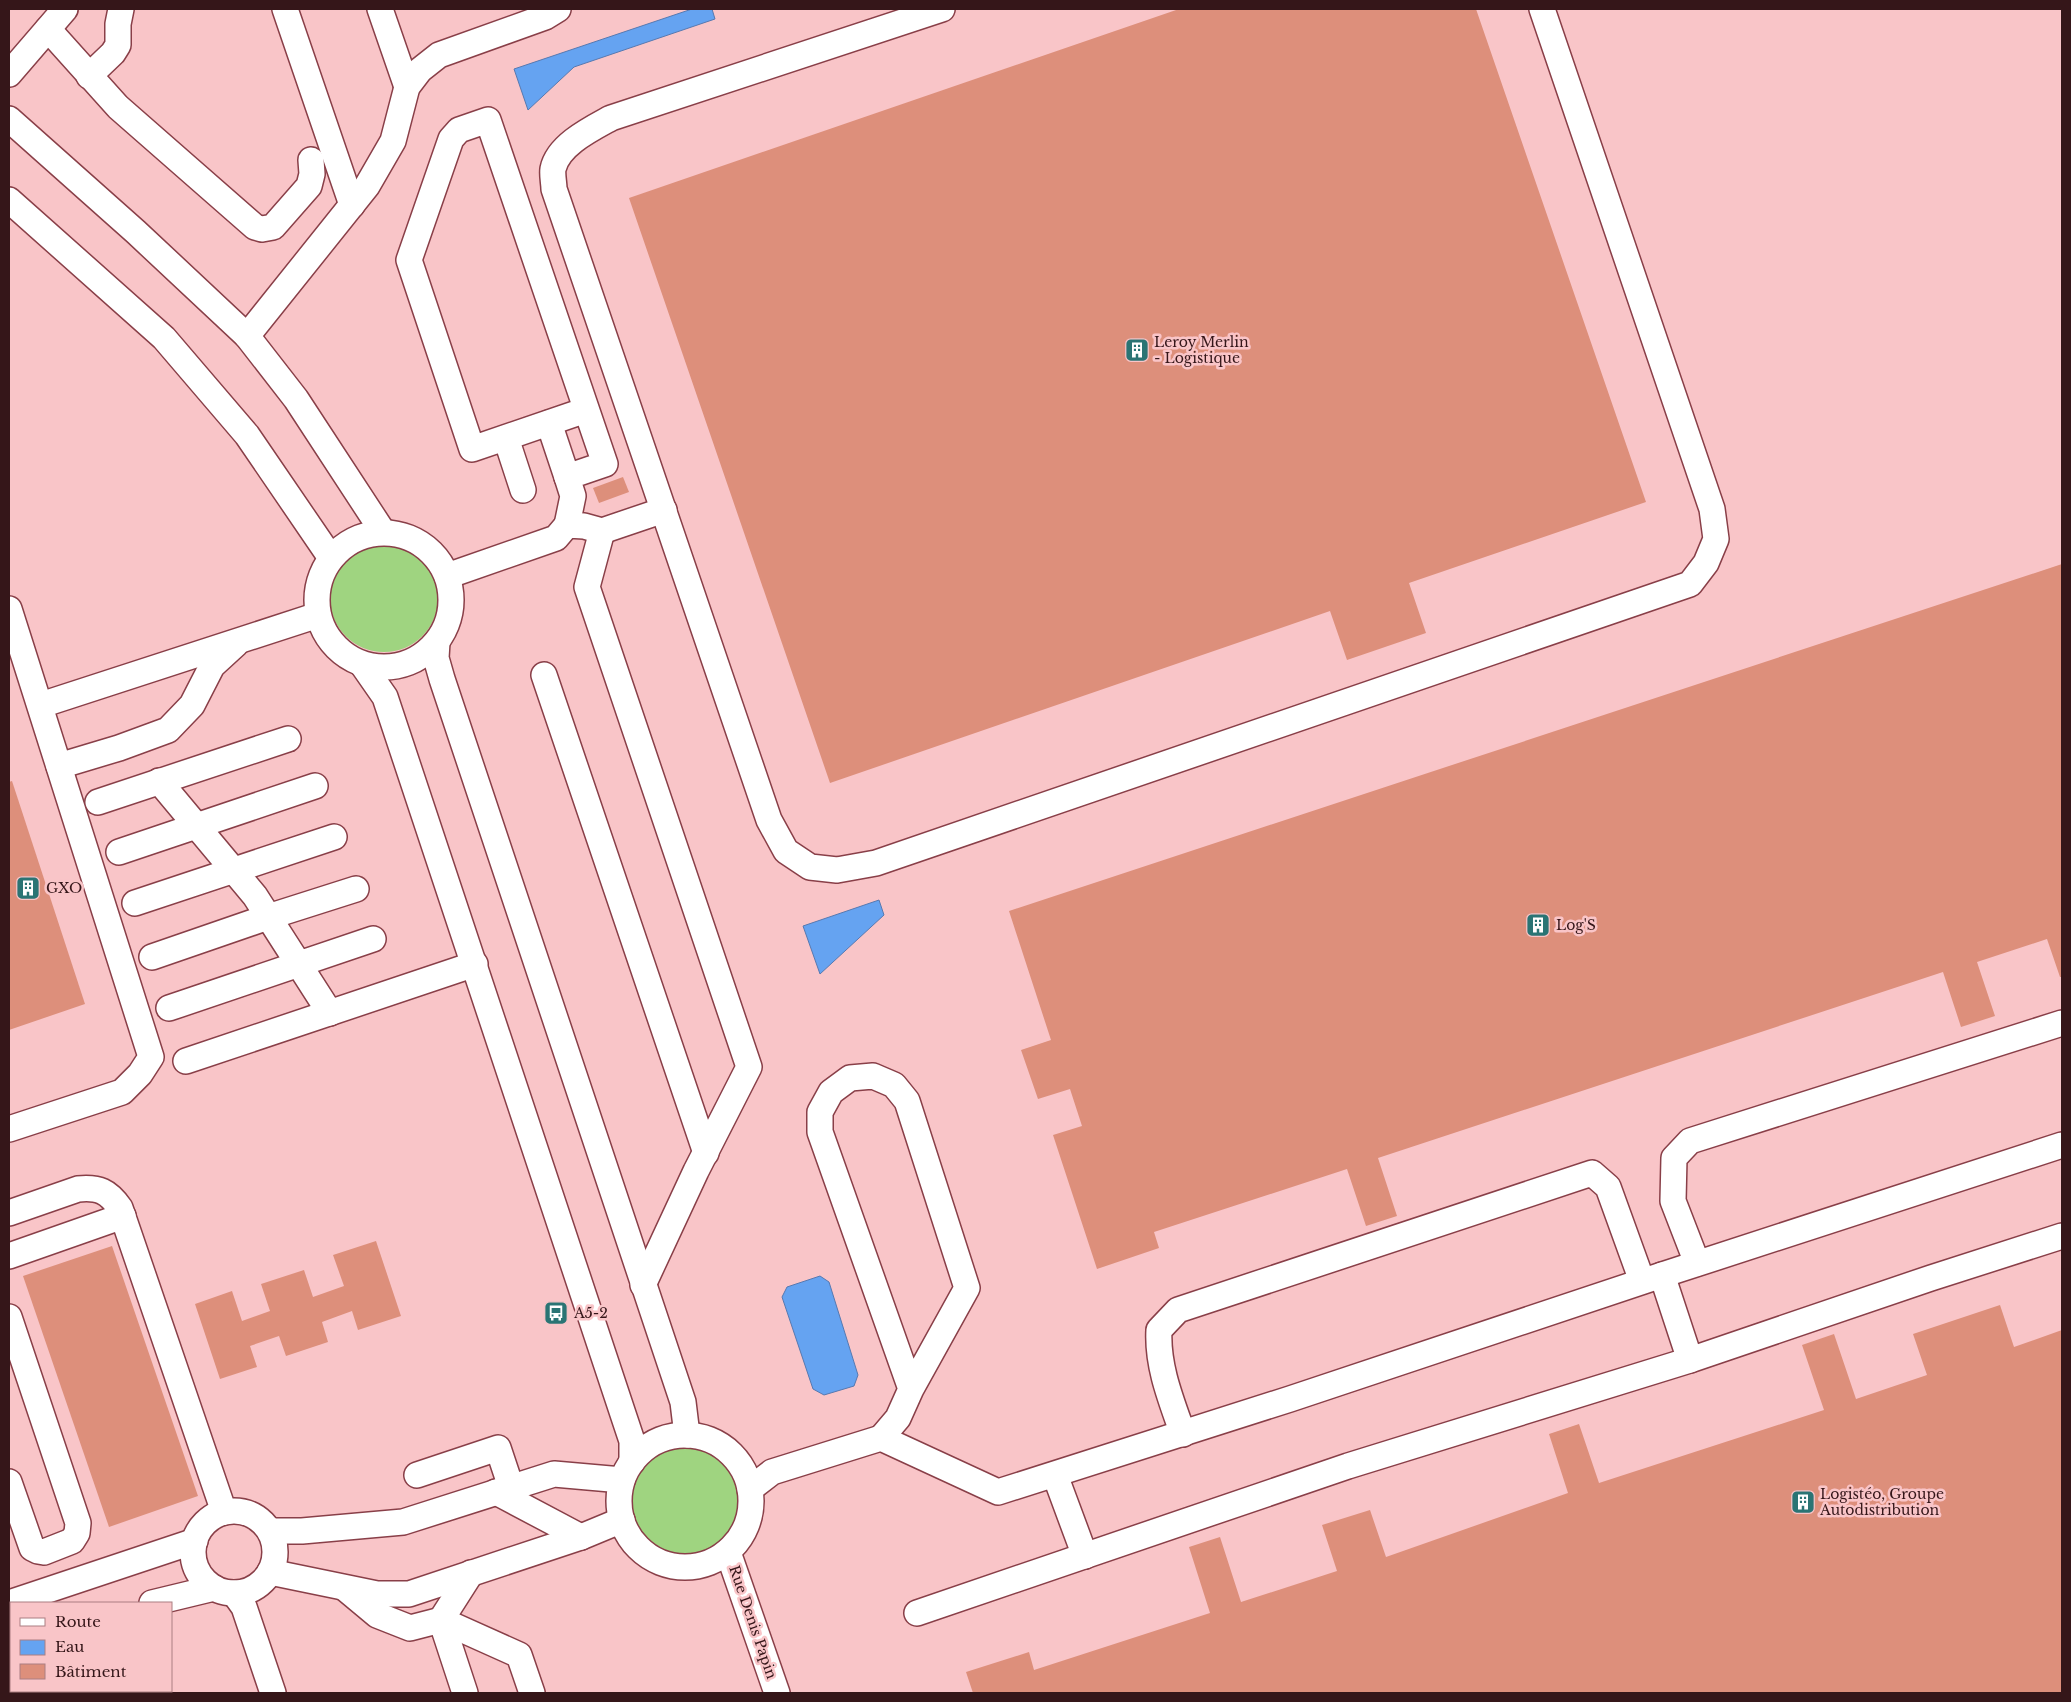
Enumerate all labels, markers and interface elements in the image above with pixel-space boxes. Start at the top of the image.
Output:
place label: Leroy Merlin - Logistique [1154,333,1249,367]
building icon: Leroy Merlin - Logistique [1124,337,1150,363]
building icon: GXO [15,875,41,901]
place label: GXO [46,879,82,897]
building icon: Log'S [1525,912,1551,938]
place label: Log'S [1556,916,1596,934]
bus stop icon: A5-2 [543,1300,569,1326]
place label: A5-2 [573,1304,608,1322]
place label: Logistéo, Groupe Autodistribution [1819,1485,1944,1519]
building icon: Logistéo, Groupe Autodistribution [1790,1489,1816,1515]
street label: Rue Denis Papin [725,1563,781,1681]
legend [10,1602,172,1692]
text: Route [55,1612,101,1631]
text: Eau [55,1637,84,1656]
text: Bâtiment [55,1662,127,1681]

